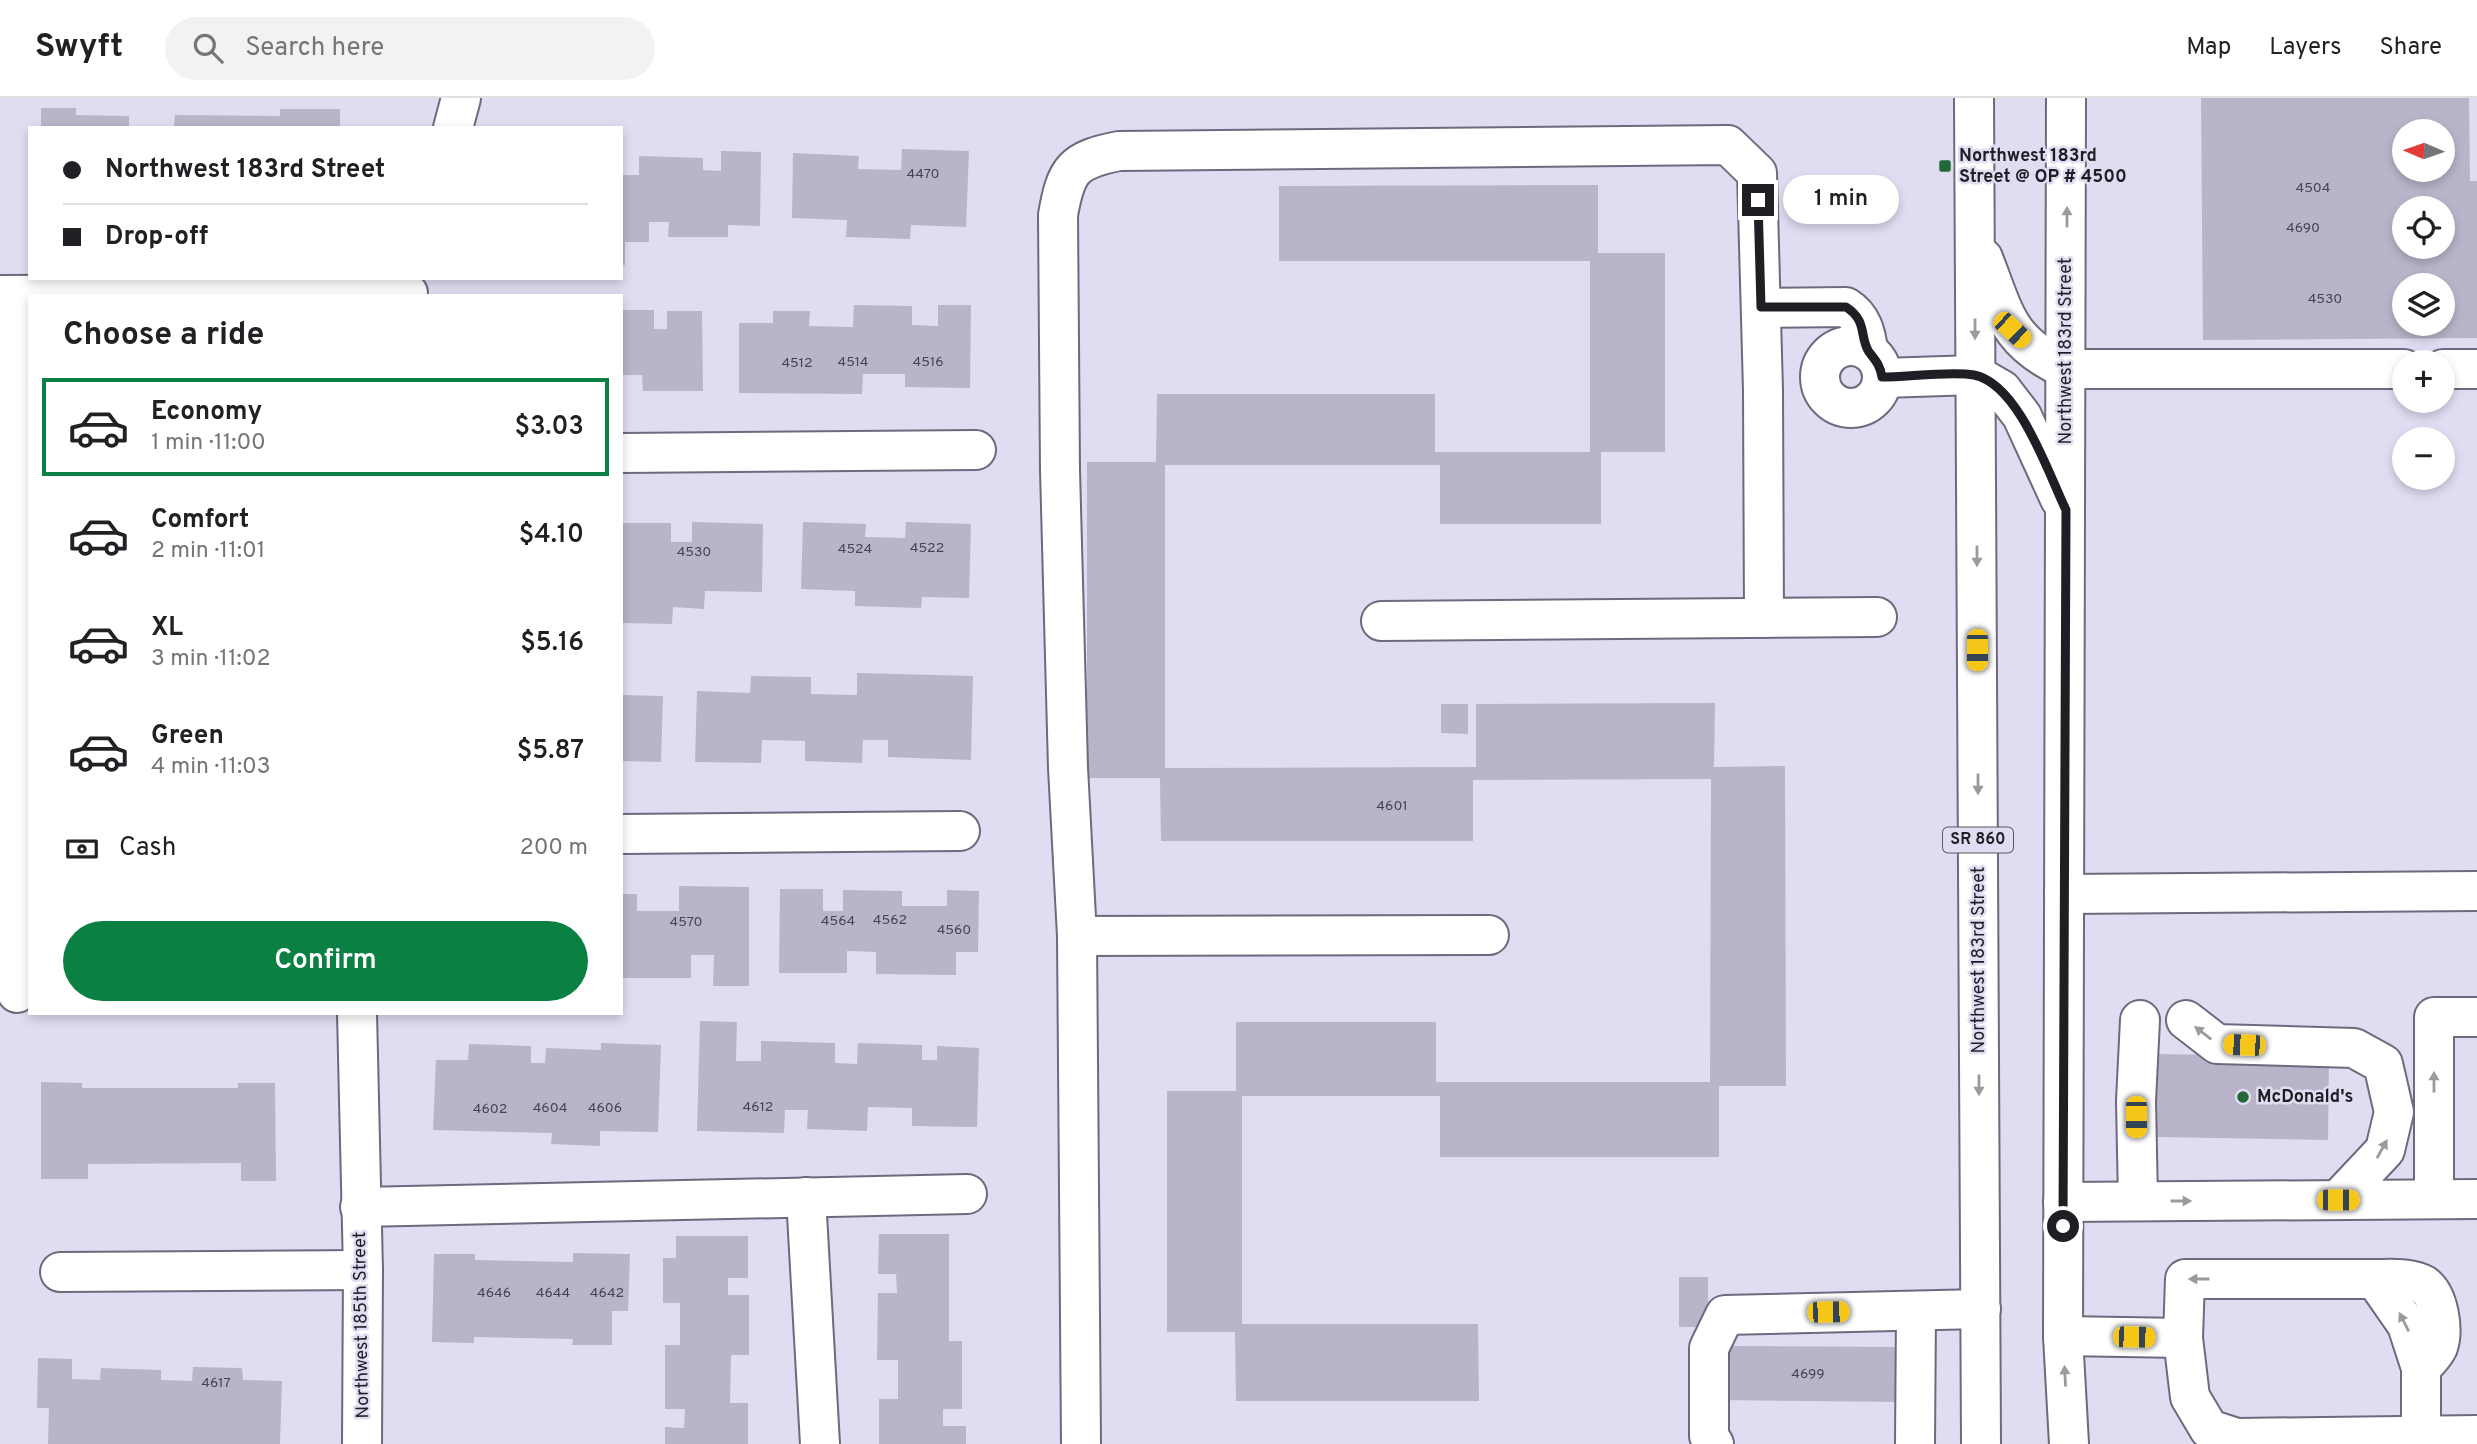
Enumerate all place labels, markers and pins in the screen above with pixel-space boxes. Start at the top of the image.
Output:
place label: Northwest 183rd Street @ OP # 4500 [1959,145,2127,189]
marker: Northwest 183rd Street @ OP # 4500 [1937,158,1953,174]
place label: McDonald's [2257,1086,2353,1109]
marker: McDonald's [2235,1089,2251,1105]

